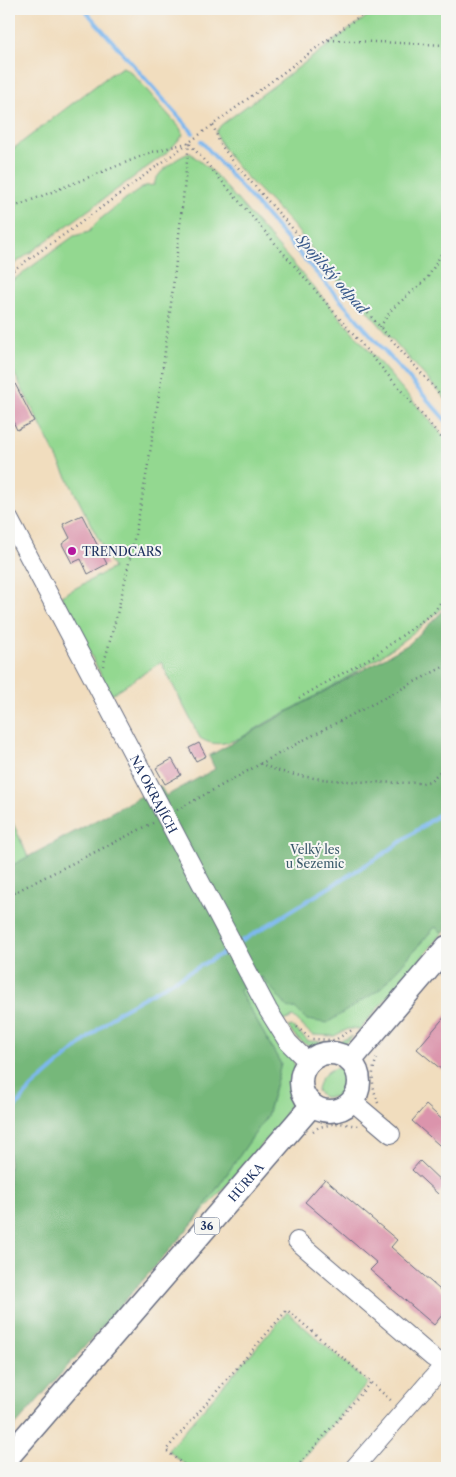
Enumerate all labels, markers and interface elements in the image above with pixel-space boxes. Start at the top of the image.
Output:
water label: Spojilský odpad [292,230,373,319]
place label: TRENDCARS [82,544,162,559]
marker: TRENDCARS [66,545,78,557]
street label: NA OKRAJÍCH [127,752,181,836]
park label: Velký les u Sezemic [286,842,344,871]
street label: HŮRKA [225,1159,267,1205]
road number: 36 [194,1218,220,1234]

